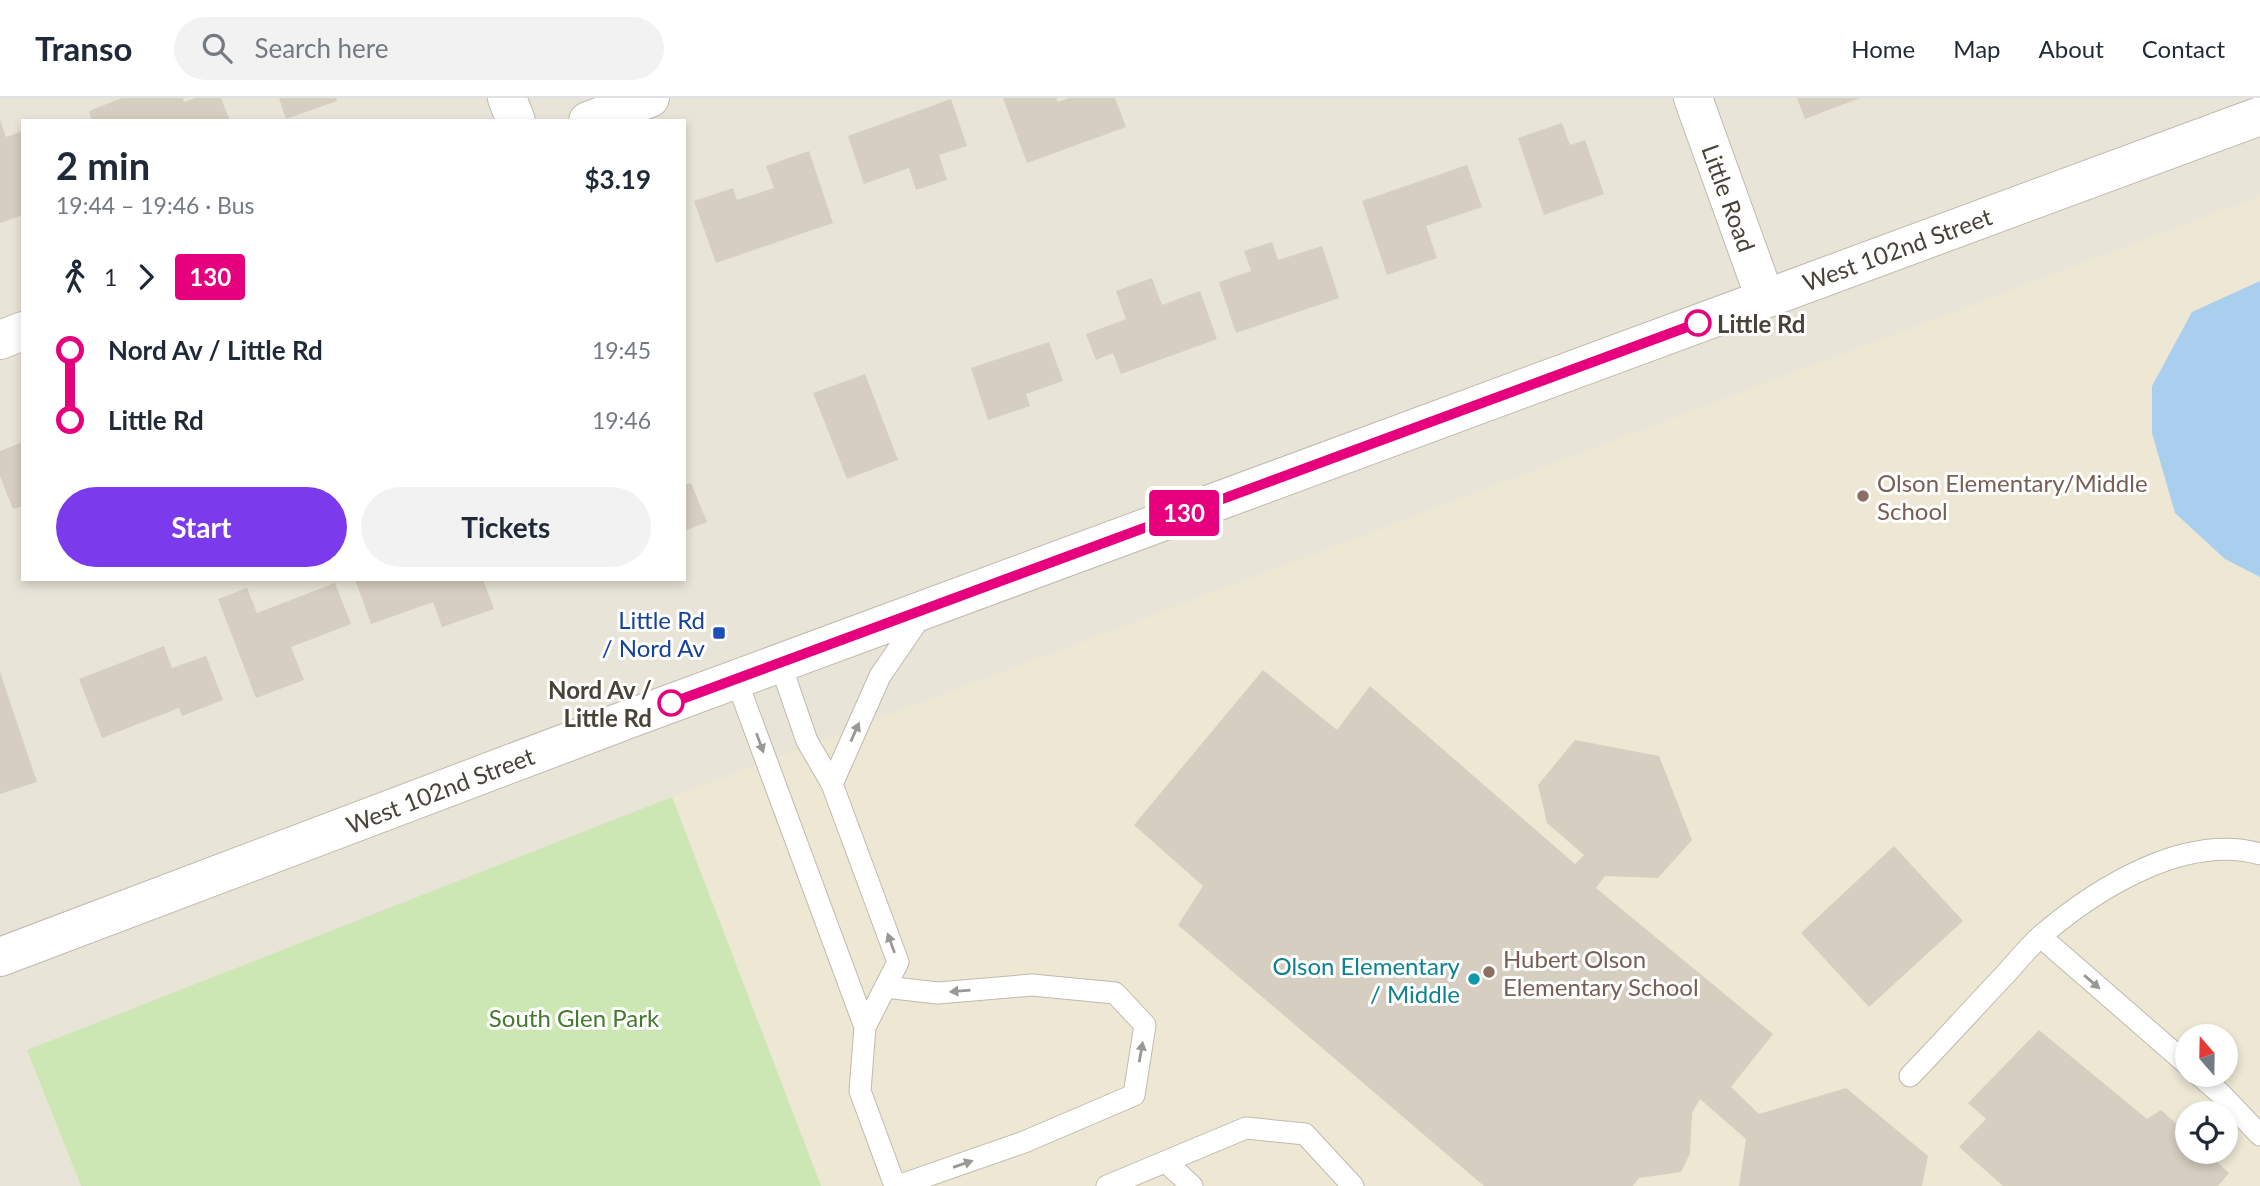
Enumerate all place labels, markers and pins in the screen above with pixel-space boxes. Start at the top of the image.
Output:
place label: Little Rd [1717,309,1805,338]
marker: Little Rd [1685,310,1711,336]
place label: Olson Elementary/Middle School [1877,468,2148,525]
marker: Olson Elementary/Middle School [1855,488,1871,504]
place label: Little Rd / Nord Av [602,605,706,662]
marker: Little Rd / Nord Av [711,625,727,641]
place label: Nord Av / Little Rd [548,675,652,732]
marker: Nord Av / Little Rd [658,690,684,716]
place label: Hubert Olson Elementary School [1503,944,1699,1001]
place label: Olson Elementary / Middle [1272,951,1461,1008]
marker: Hubert Olson Elementary School [1481,964,1497,980]
marker: Olson Elementary / Middle [1466,971,1482,987]

